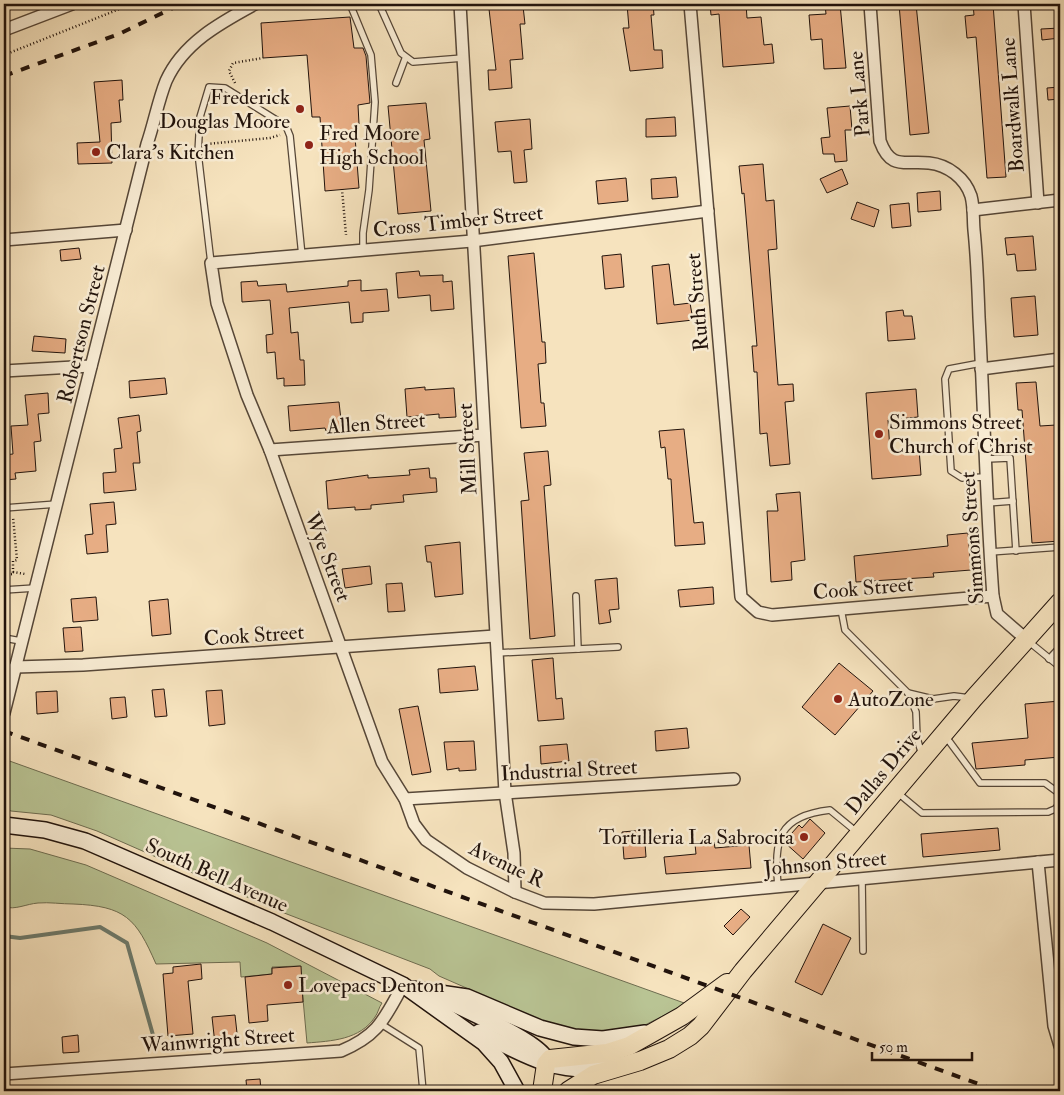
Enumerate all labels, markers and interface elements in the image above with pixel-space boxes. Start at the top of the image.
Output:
street label: Boardwalk Lane [994,36,1031,173]
street label: Park Lane [842,50,877,138]
place label: Frederick Douglas Moore [159,84,290,135]
marker: Frederick Douglas Moore [294,103,306,115]
place label: Fred Moore High School [319,120,425,171]
place label: Clara's Kitchen [106,139,235,166]
marker: Fred Moore High School [303,139,315,151]
marker: Clara's Kitchen [90,146,102,158]
street label: Cross Timber Street [372,199,545,244]
street label: Ruth Street [680,252,715,352]
street label: Robertson Street [51,262,112,406]
street label: Mill Street [452,402,483,495]
street label: Allen Street [325,407,426,440]
place label: Simmons Street Church of Christ [889,409,1033,460]
marker: Simmons Street Church of Christ [873,428,885,440]
street label: Simmons Street [954,471,991,605]
street label: Wye Street [298,508,357,606]
street label: Cook Street [812,571,915,606]
street label: Cook Street [203,619,305,652]
place label: AutoZone [847,686,934,713]
marker: AutoZone [832,693,844,705]
street label: Dallas Drive [839,722,928,820]
street label: Industrial Street [500,753,638,788]
place label: Tortilleria La Sabrocita [599,824,794,851]
marker: Tortilleria La Sabrocita [798,831,810,843]
street label: South Bell Avenue [141,832,293,919]
street label: Avenue R [464,834,550,895]
street label: Johnson Street [762,845,888,882]
place label: Lovepacs Denton [298,972,445,999]
marker: Lovepacs Denton [282,979,294,991]
street label: Wainwright Street [139,1022,296,1059]
scale bar [872,1030,972,1062]
text: 50 m [879,1038,908,1057]

